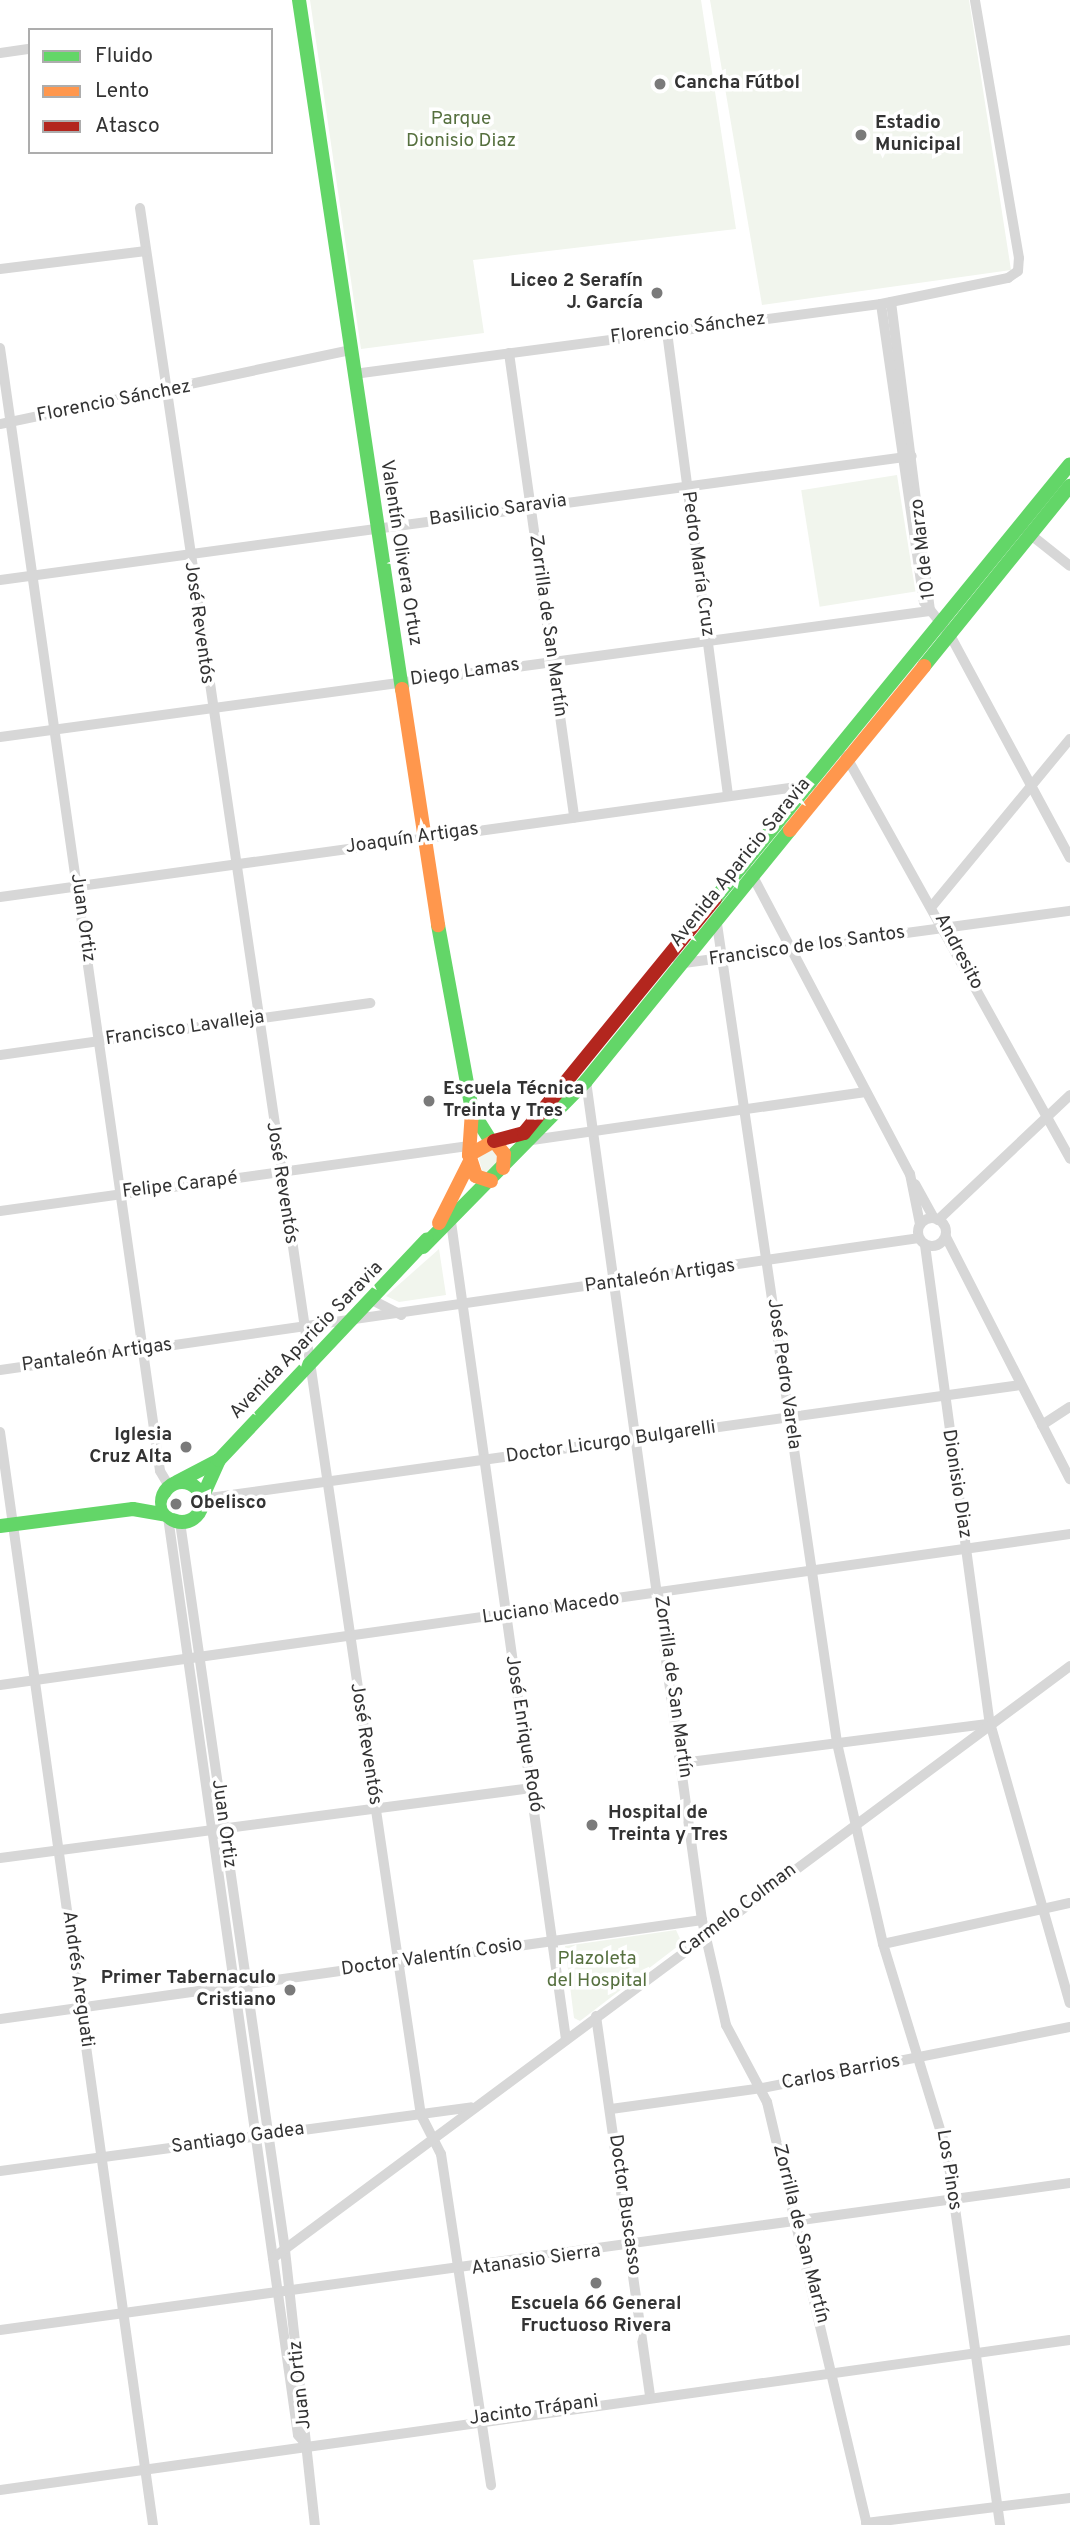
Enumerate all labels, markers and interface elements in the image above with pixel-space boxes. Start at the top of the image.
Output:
legend [28,28,273,154]
text: Fluido [95,43,153,70]
place label: Cancha Fútbol [674,73,800,95]
marker: Cancha Fútbol [652,76,668,92]
text: Lento [95,78,149,105]
park label: Parque Dionisio Diaz [406,109,516,153]
text: Atasco [95,113,160,140]
place label: Estadio Municipal [875,113,961,157]
marker: Estadio Municipal [853,127,869,143]
place label: Liceo 2 Serafín J. García [510,271,643,315]
marker: Liceo 2 Serafín J. García [649,285,665,301]
street label: Florencio Sánchez [609,308,767,350]
street label: Florencio Sánchez [35,376,193,428]
street label: Valentín Olivera Ortuz [374,458,426,648]
street label: Basilicio Saravia [428,490,568,532]
street label: Pedro María Cruz [676,490,718,638]
street label: 10 de Marzo [907,497,941,601]
street label: Zorrilla de San Martín [523,533,571,719]
street label: José Reventós [178,560,218,686]
street label: Diego Lamas [409,654,521,692]
street label: Avenida Aparicio Saravia [666,774,816,952]
street label: Joaquín Artigas [344,818,480,860]
street label: Juan Ortiz [64,872,100,964]
street label: Andresito [928,910,988,994]
street label: Francisco de los Santos [708,922,906,972]
street label: Francisco Lavalleja [104,1007,266,1051]
place label: Escuela Técnica Treinta y Tres [443,1079,584,1123]
marker: Escuela Técnica Treinta y Tres [421,1093,437,1109]
street label: José Reventós [260,1120,302,1246]
street label: Felipe Carapé [121,1168,239,1204]
street label: Pantaleón Artigas [583,1255,737,1299]
street label: Avenida Aparicio Saravia [225,1257,389,1425]
street label: José Pedro Varela [761,1297,805,1451]
street label: Pantaleón Artigas [20,1334,174,1378]
street label: Doctor Licurgo Bulgarelli [505,1417,717,1469]
place label: Iglesia Cruz Alta [89,1425,172,1469]
street label: Dionisio Diaz [936,1428,976,1540]
marker: Iglesia Cruz Alta [178,1439,194,1455]
place label: Obelisco [190,1493,266,1515]
marker: Obelisco [168,1496,184,1512]
street label: Luciano Macedo [481,1588,621,1630]
street label: Zorrilla de San Martín [648,1594,696,1780]
street label: José Enrique Rodó [499,1654,547,1814]
street label: José Reventós [344,1681,386,1807]
street label: Juan Ortiz [205,1778,241,1870]
place label: Hospital de Treinta y Tres [608,1803,728,1847]
marker: Hospital de Treinta y Tres [582,1815,602,1835]
street label: Carmelo Colman [675,1859,801,1963]
street label: Andrés Areguati [56,1909,98,2049]
street label: Doctor Valentín Cosio [340,1934,524,1982]
park label: Plazoleta del Hospital [547,1949,647,1993]
place label: Primer Tabernaculo Cristiano [101,1968,276,2012]
marker: Primer Tabernaculo Cristiano [282,1982,298,1998]
street label: Carlos Barrios [780,2050,902,2096]
street label: Santiago Gadea [170,2118,306,2160]
street label: Los Pinos [930,2128,966,2212]
street label: Doctor Buscasso [603,2133,645,2277]
street label: Zorrilla de San Martín [767,2142,833,2326]
street label: Atanasio Sierra [470,2241,602,2281]
marker: Escuela 66 General Fructuoso Rivera [588,2275,604,2291]
place label: Escuela 66 General Fructuoso Rivera [511,2294,681,2338]
street label: Juan Ortiz [285,2339,317,2431]
street label: Jacinto Trápani [468,2391,600,2431]

